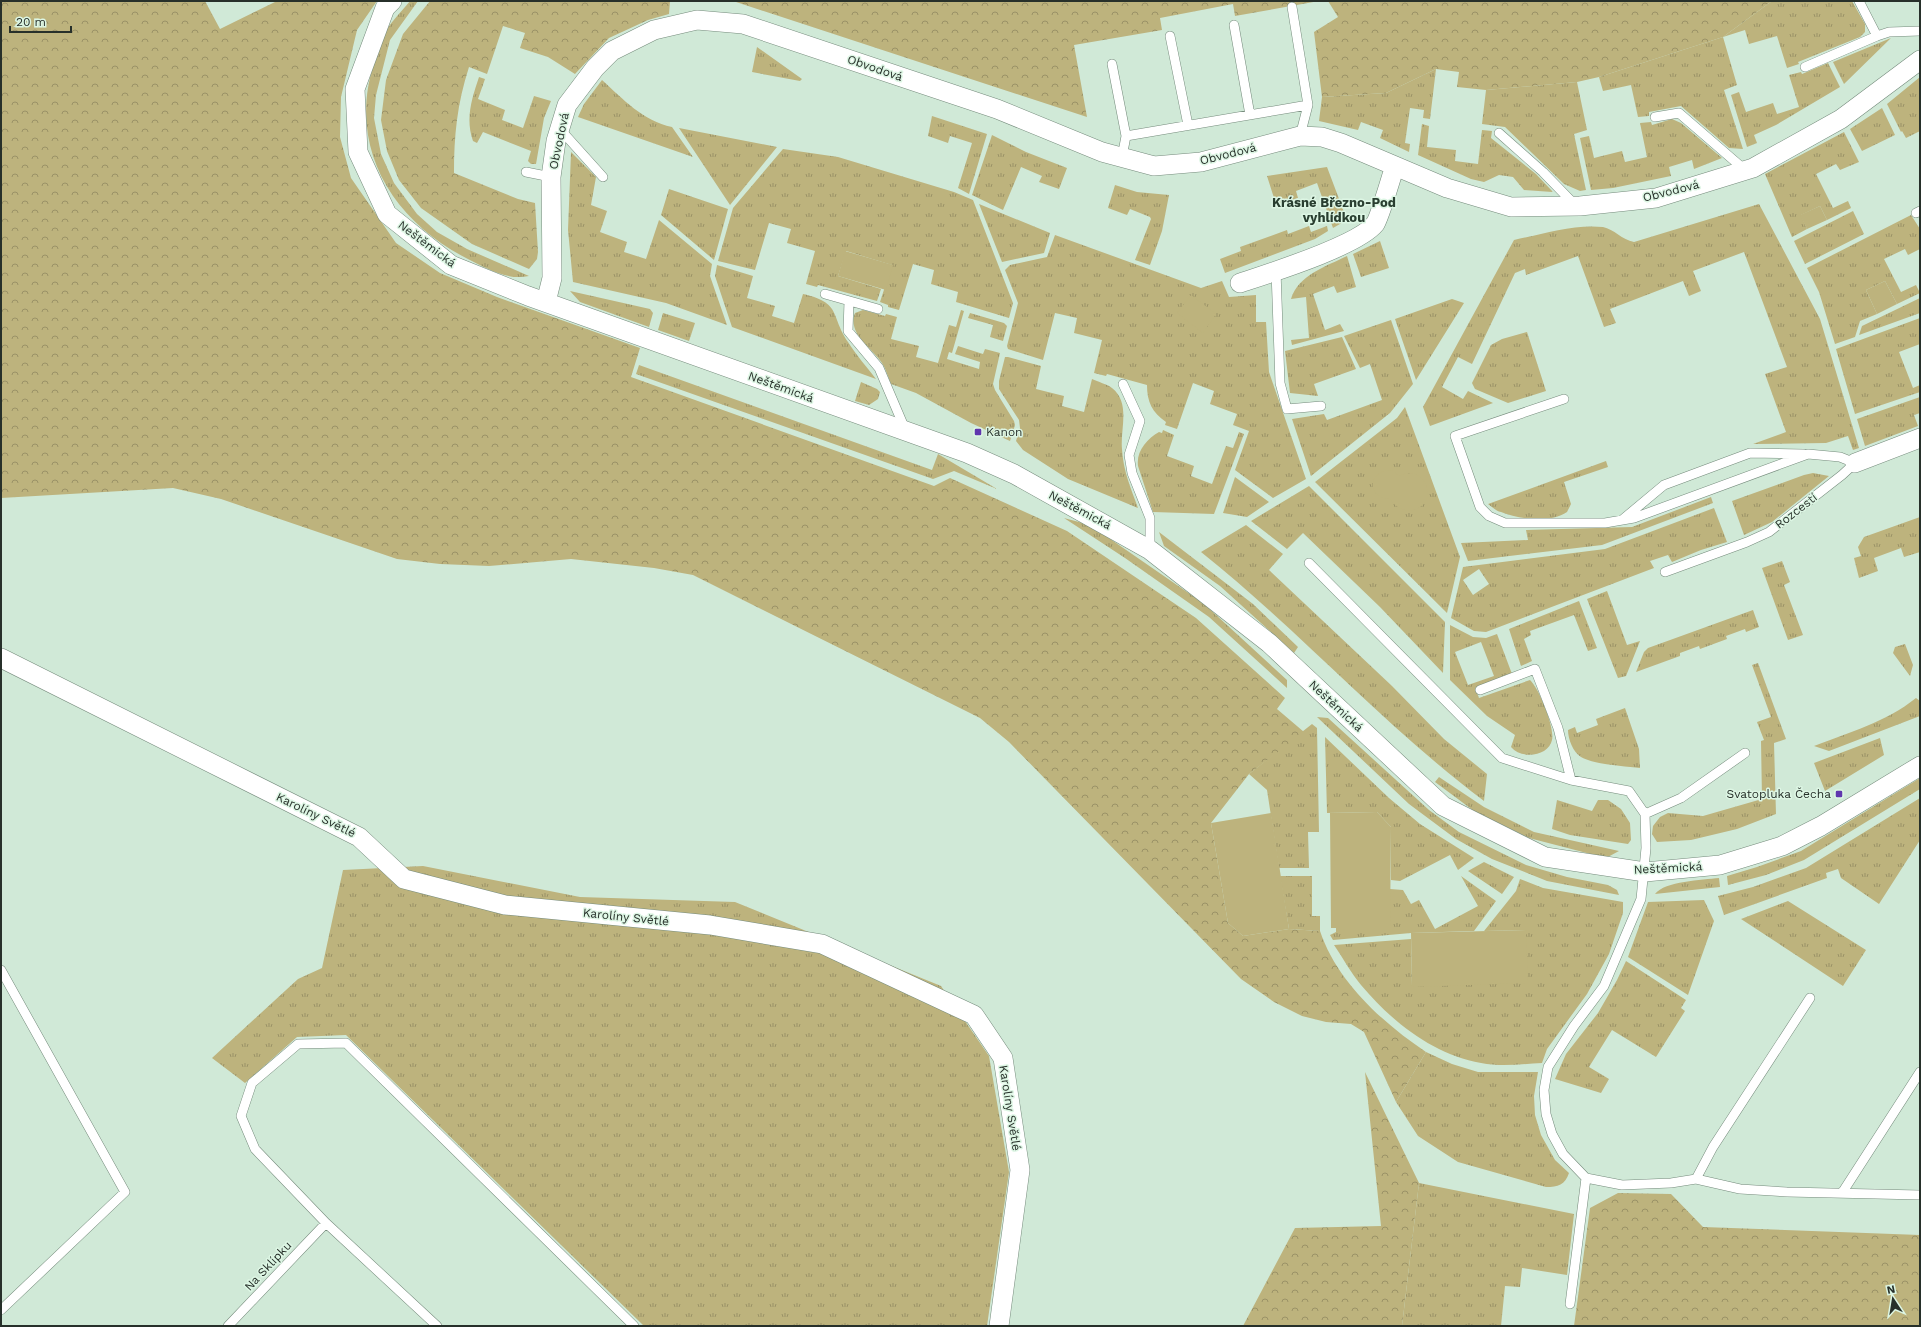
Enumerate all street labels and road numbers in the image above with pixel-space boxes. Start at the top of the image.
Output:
street label: Obvodová [846,52,905,84]
street label: Obvodová [546,111,572,171]
street label: Obvodová [1198,140,1258,168]
street label: Obvodová [1641,177,1701,205]
street label: Neštěmická [395,218,459,270]
street label: Neštěmická [746,369,816,405]
street label: Neštěmická [1046,488,1114,532]
street label: Rozcestí [1772,490,1820,532]
street label: Neštěmická [1306,677,1366,735]
street label: Karolíny Světlé [274,790,358,840]
street label: Neštěmická [1633,859,1703,877]
street label: Karolíny Světlé [582,906,670,929]
street label: Karolíny Světlé [996,1064,1024,1152]
street label: Na Sklípku [242,1238,294,1294]

